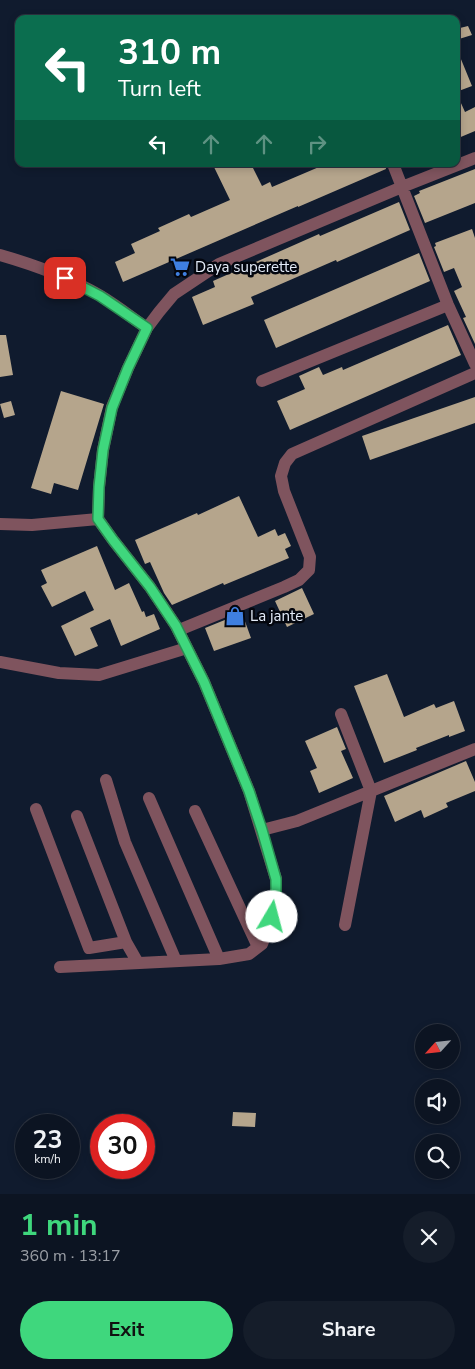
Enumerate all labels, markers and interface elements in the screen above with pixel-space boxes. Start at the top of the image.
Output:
text: 310 m [118,29,221,76]
icon: left [35,35,100,100]
text: Turn left [118,74,201,104]
icon: left [144,130,172,158]
icon: ahead [197,130,225,158]
icon: ahead [250,130,278,158]
icon: right [303,130,331,158]
supermarket icon: Daya superette [169,256,191,278]
pin [44,257,86,299]
place label: Daya superette [195,257,297,277]
icon: arrive [51,264,79,292]
shop icon: La jante [224,605,246,627]
place label: La jante [250,606,303,626]
position arrow [245,890,297,942]
north arrow [415,1024,460,1069]
map controls [415,1024,460,1179]
button: sound [415,1079,460,1124]
speed limit sign: 30 [90,1114,155,1179]
text: 23 [32,1123,63,1157]
button: search [415,1134,460,1179]
text: km/h [34,1151,61,1167]
text: 1 min [20,1205,98,1246]
button: close [403,1211,455,1263]
text: 360 m · 13:17 [20,1245,121,1267]
button: Exit [20,1301,233,1359]
button: Share [243,1301,455,1359]

